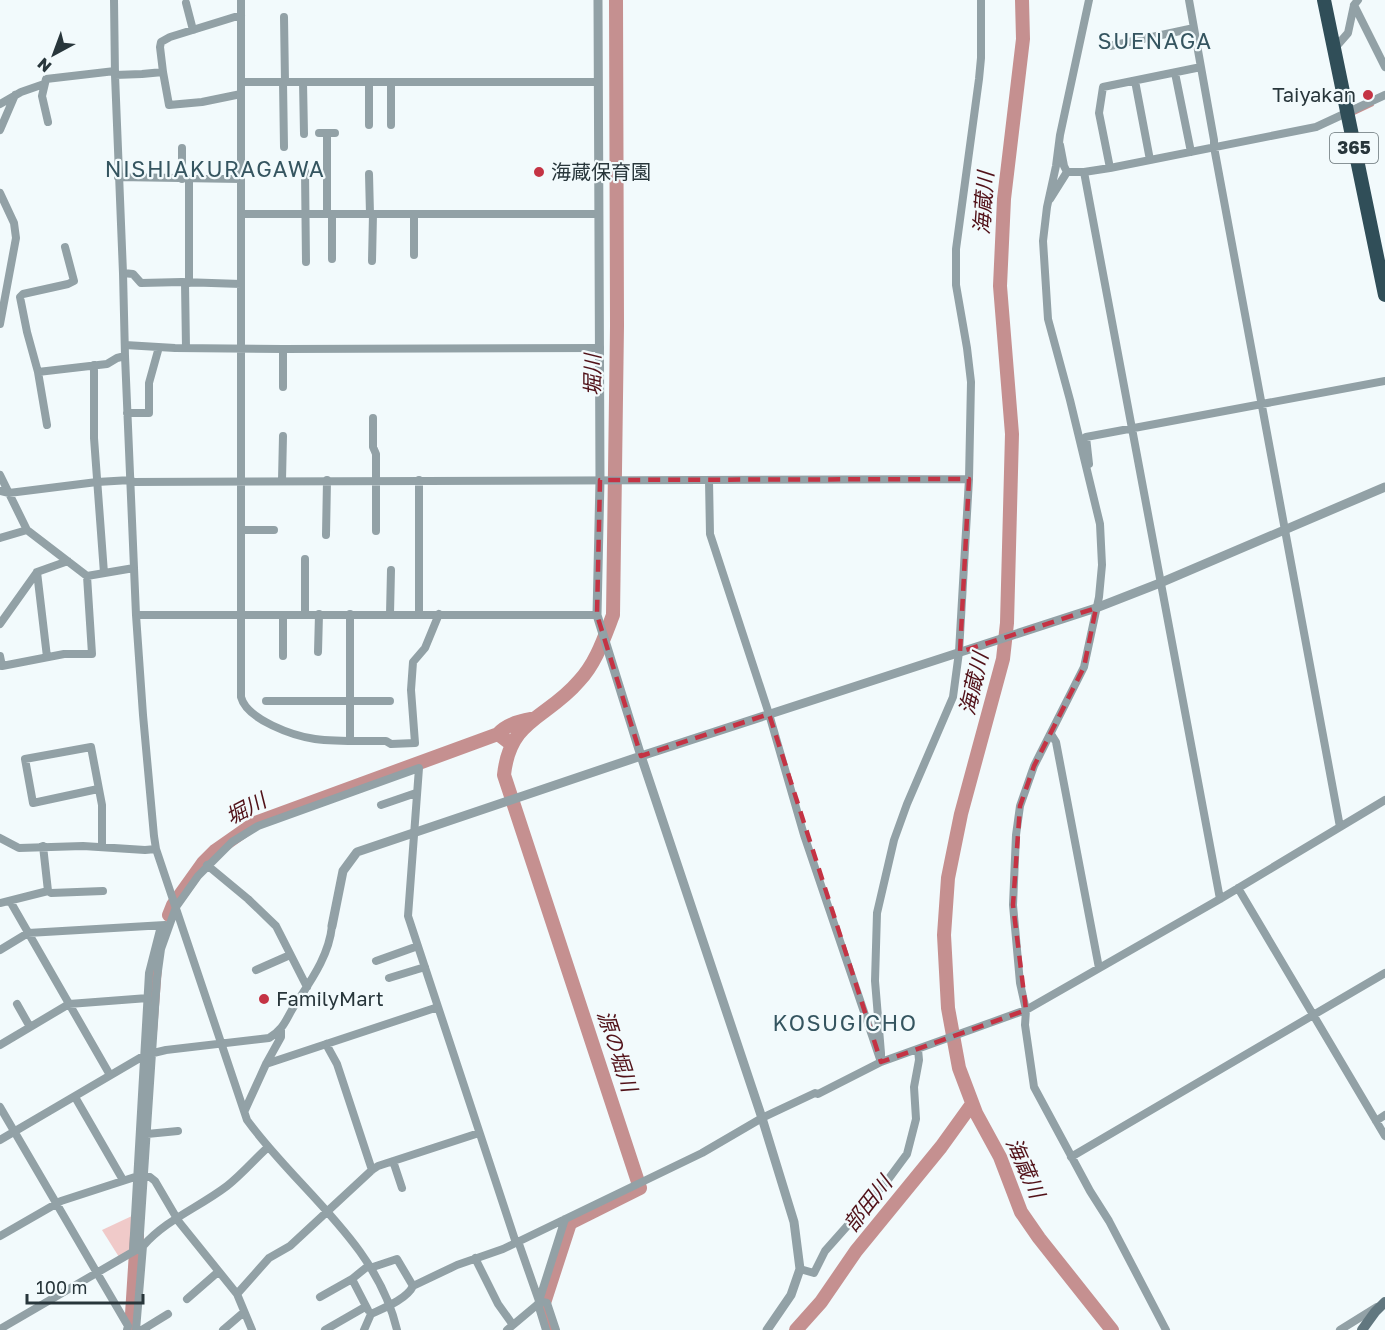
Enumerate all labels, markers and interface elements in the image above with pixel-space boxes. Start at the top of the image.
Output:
north arrow [24,24,84,84]
district label: SUENAGA [1098,27,1212,54]
text: N [33,54,55,77]
place label: Taiyakan [1272,82,1356,106]
marker: Taiyakan [1361,88,1375,102]
road number: 365 [1330,133,1378,163]
district label: NISHIAKURAGAWA [105,155,325,182]
place label: 海蔵保育園 [551,159,651,183]
marker: 海蔵保育園 [532,165,546,179]
water label: 海蔵川 [968,169,998,235]
water label: 堀川 [579,352,605,396]
water label: 海蔵川 [953,648,993,717]
water label: 堀川 [221,786,272,829]
place label: FamilyMart [276,986,384,1010]
marker: FamilyMart [257,992,271,1006]
water label: 源の堀川 [593,1007,644,1097]
district label: KOSUGICHO [772,1009,918,1036]
water label: 海蔵川 [1001,1134,1051,1203]
water label: 部田川 [838,1169,898,1236]
scale bar [27,1267,142,1305]
text: 100 m [36,1276,87,1298]

